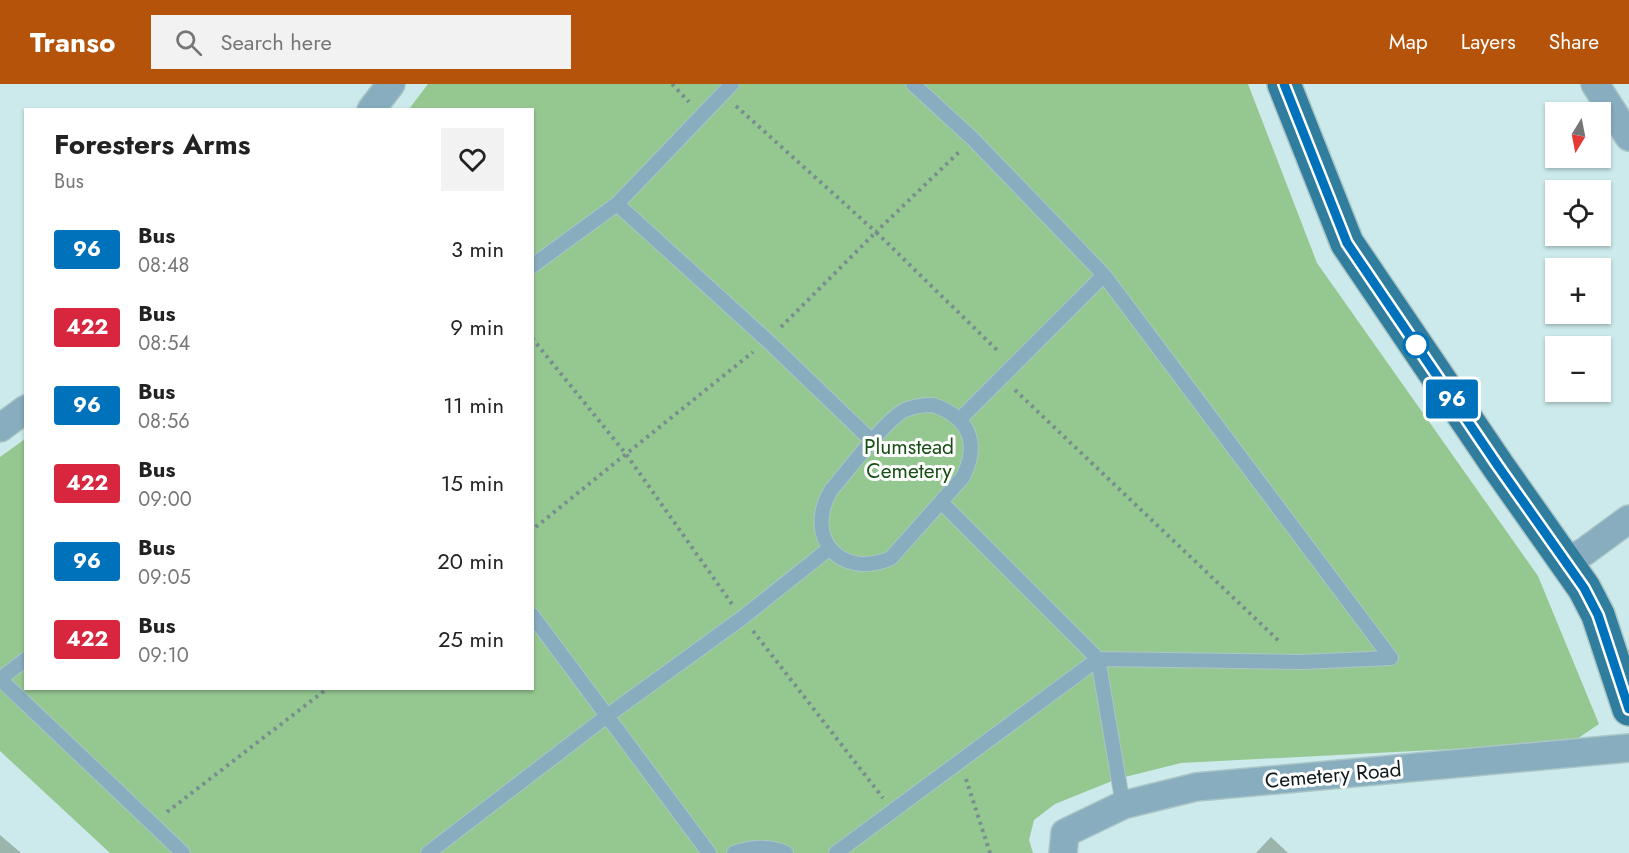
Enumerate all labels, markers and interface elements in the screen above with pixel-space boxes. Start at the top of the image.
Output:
search box [151,15,571,69]
text: Transo [30,22,115,63]
icon: search [172,26,205,59]
text: Search here [220,26,332,58]
text: Map [1389,27,1428,57]
text: Layers [1461,27,1516,57]
text: Share [1549,27,1599,57]
north arrow [1545,102,1611,168]
map controls [1545,102,1611,402]
text: Foresters Arms [54,124,251,165]
button: heart [441,128,504,191]
text: Bus [54,167,84,196]
button: locate [1545,180,1611,246]
text: Bus [138,219,175,251]
text: 3 min [451,233,504,265]
text: 96 [73,234,101,264]
text: 08:48 [138,251,190,280]
button: + [1545,258,1611,324]
text: Bus [138,297,176,329]
text: 9 min [450,311,504,343]
text: 422 [66,312,108,342]
text: 08:54 [138,329,190,358]
unlabelled marker [1403,332,1429,358]
button: − [1545,336,1611,402]
text: Bus [138,375,175,407]
line badge: 96 [1425,380,1479,418]
text: 96 [1438,384,1466,414]
text: 11 min [443,389,504,421]
text: 96 [73,390,101,420]
text: 08:56 [138,407,190,436]
park label: Plumstead Cemetery [864,432,954,486]
text: Bus [138,453,176,485]
text: 15 min [441,467,504,499]
text: 422 [66,468,108,498]
text: 09:00 [138,485,192,514]
text: Bus [138,531,175,563]
text: 20 min [437,545,504,577]
text: 96 [73,546,101,576]
text: 09:05 [138,563,191,592]
text: Bus [138,609,176,641]
text: 25 min [438,623,504,655]
text: 422 [66,624,108,654]
text: 09:10 [138,641,189,670]
street label: Cemetery Road [1263,754,1403,796]

